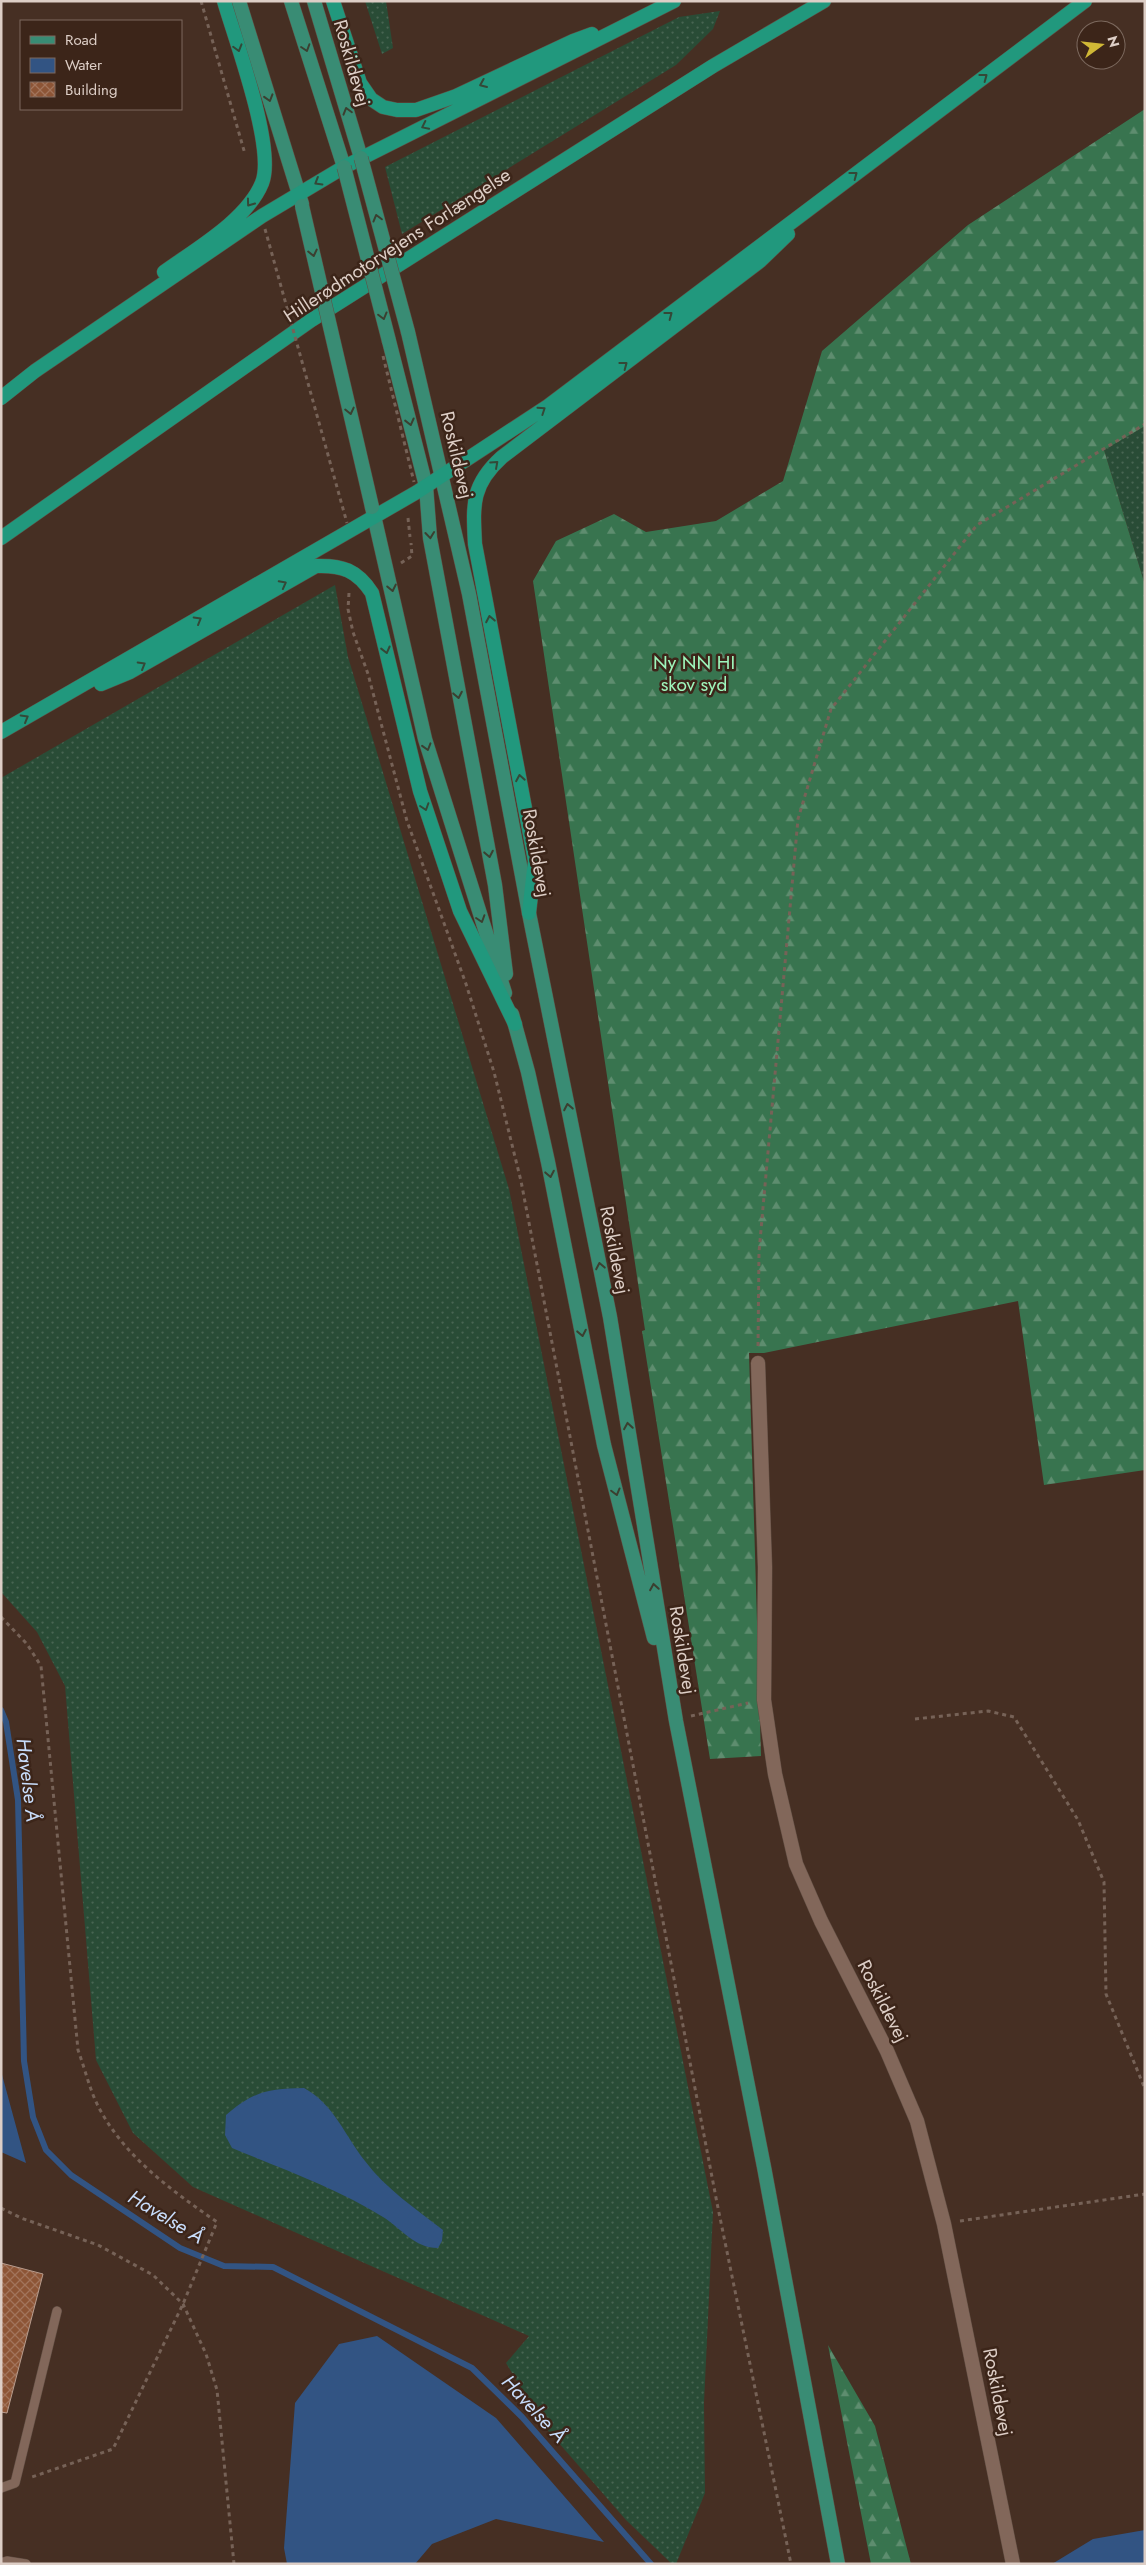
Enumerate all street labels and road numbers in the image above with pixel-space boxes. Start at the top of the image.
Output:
street label: Roskildevej [327,16,377,110]
street label: Hillerødmotorvejens Forlængelse [278,161,516,329]
street label: Roskildevej [434,408,480,502]
street label: Roskildevej [516,807,558,899]
street label: Roskildevej [593,1204,637,1296]
street label: Roskildevej [663,1604,703,1696]
street label: Roskildevej [851,1955,915,2047]
street label: Roskildevej [976,2346,1020,2438]

